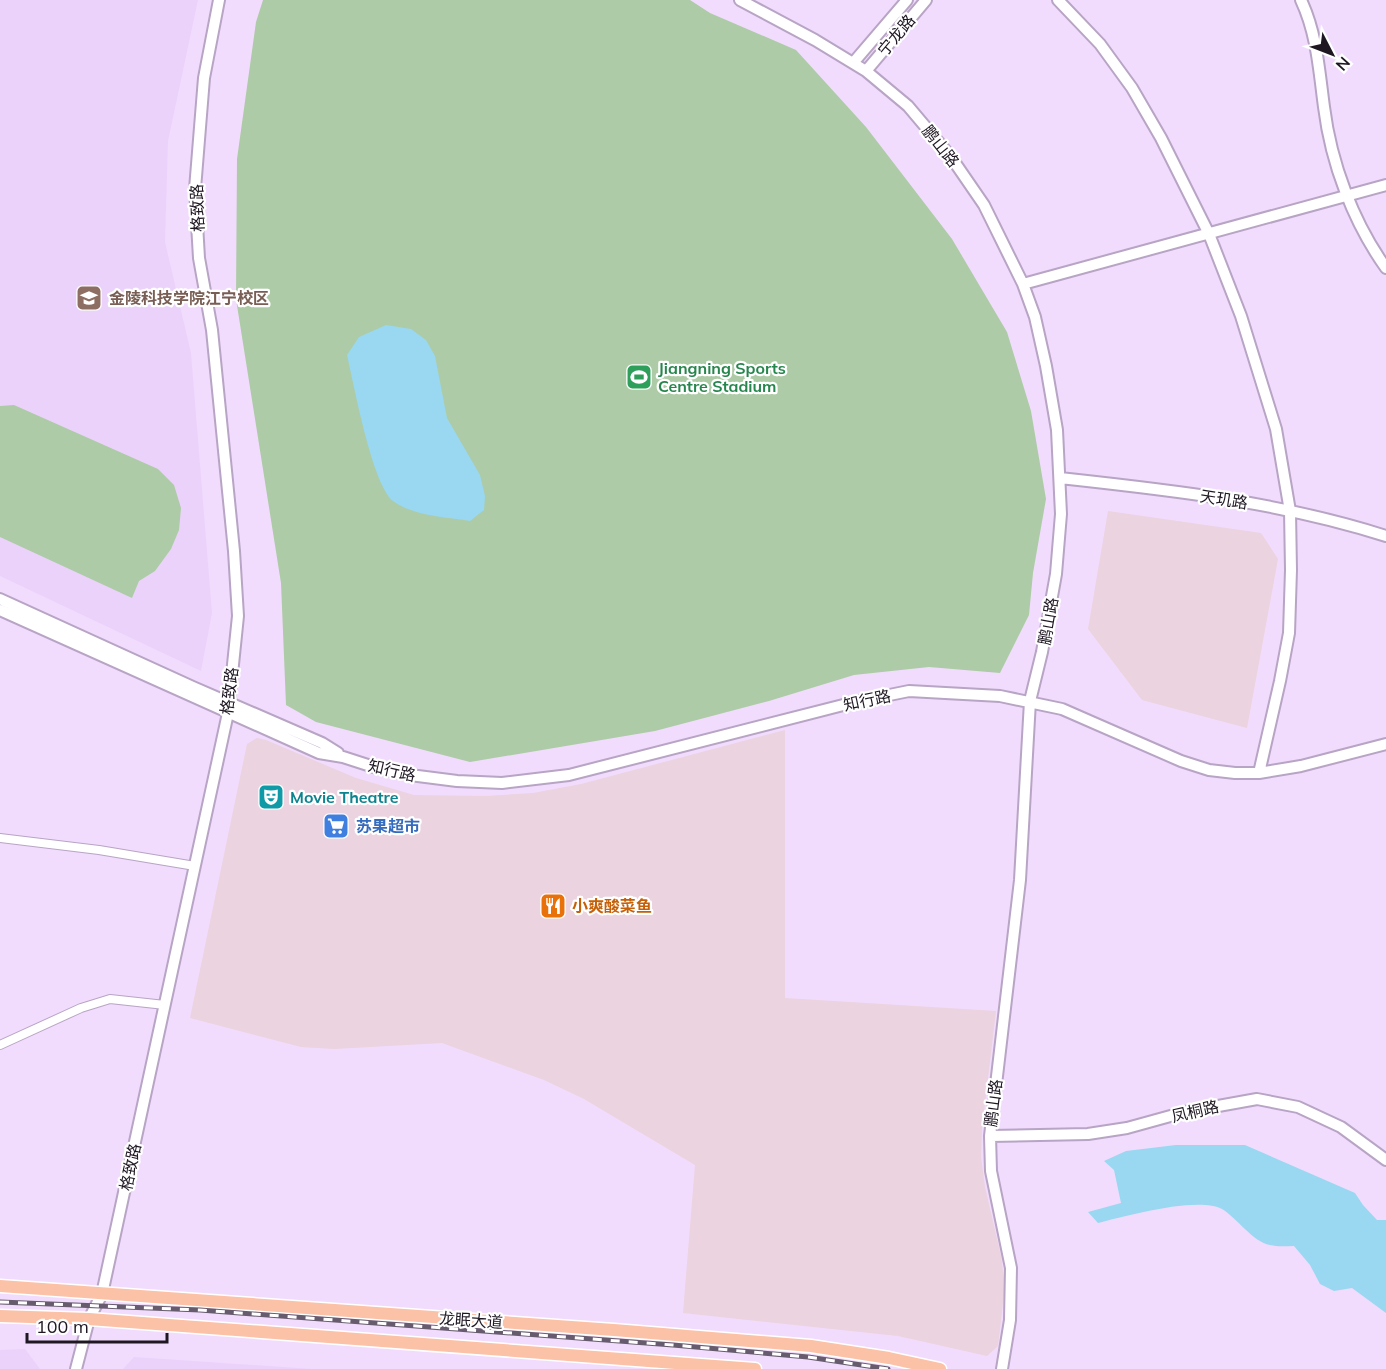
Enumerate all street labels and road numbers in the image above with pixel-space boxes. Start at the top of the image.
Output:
street label: 宁龙路 [873,10,919,60]
street label: 鹏山路 [918,121,964,171]
street label: 格致路 [186,184,208,232]
street label: 天玑路 [1199,485,1249,513]
street label: 鹏山路 [1034,596,1062,646]
street label: 格致路 [216,666,242,716]
street label: 知行路 [841,685,893,715]
street label: 知行路 [366,755,418,785]
street label: 鹏山路 [980,1078,1006,1128]
street label: 凤桐路 [1169,1096,1221,1126]
street label: 格致路 [115,1141,145,1193]
street label: 龙眠大道 [438,1308,504,1332]

